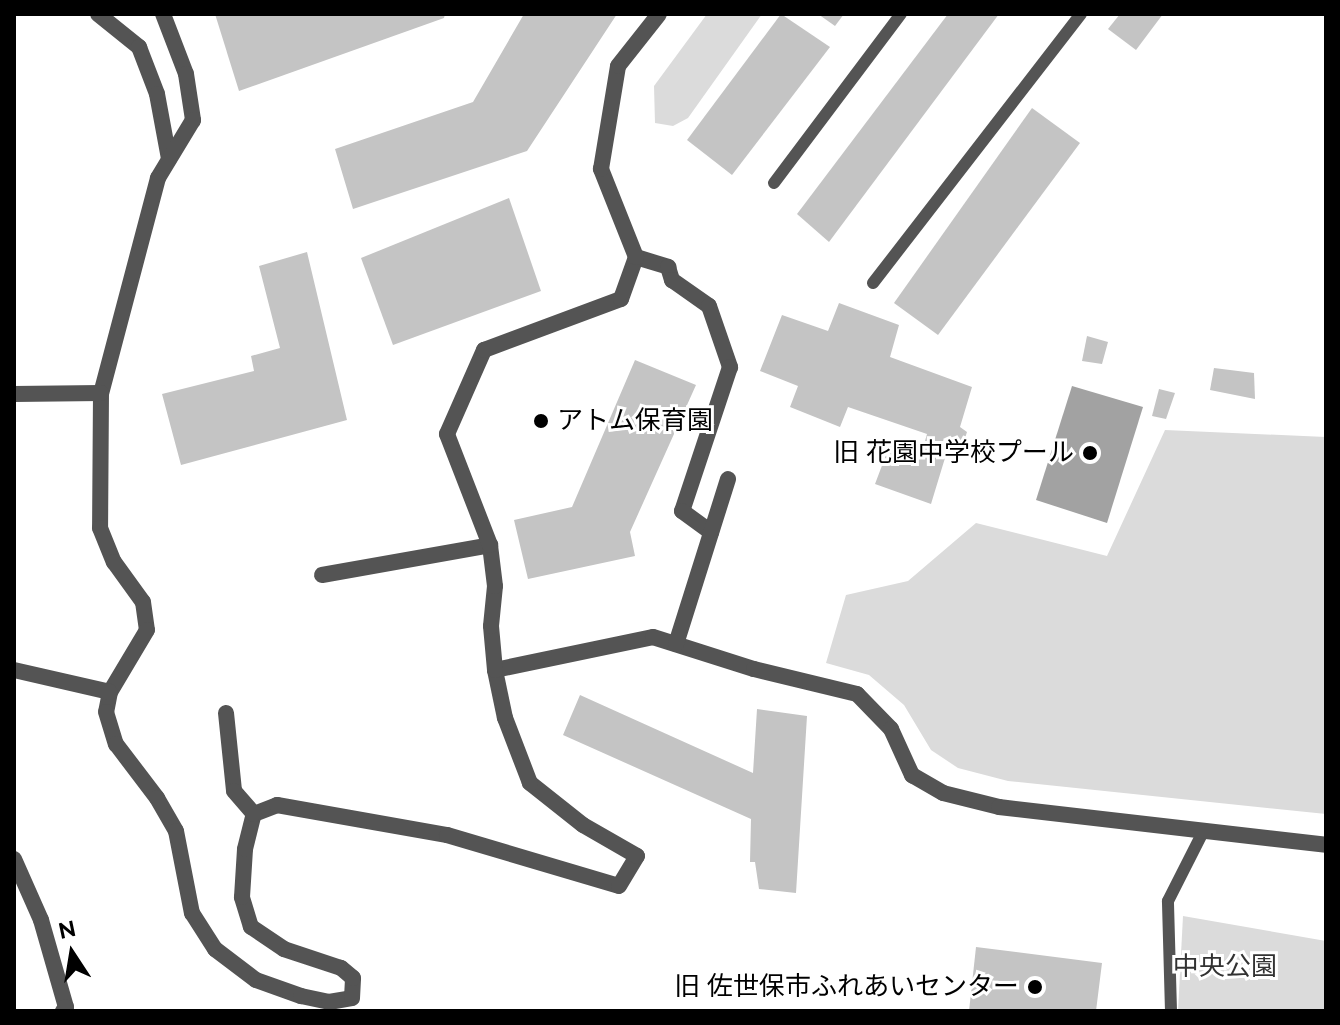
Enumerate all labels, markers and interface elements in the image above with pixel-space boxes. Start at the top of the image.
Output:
place label: アトム保育園 [557,405,713,437]
marker: アトム保育園 [532,412,550,430]
place label: 旧 花園中学校プール [833,437,1074,469]
marker: 旧 花園中学校プール [1081,444,1099,462]
north arrow [32,913,112,993]
text: N [56,915,78,944]
park label: 中央公園 [1173,951,1277,983]
place label: 旧 佐世保市ふれあいセンター [674,971,1019,1003]
marker: 旧 佐世保市ふれあいセンター [1026,978,1044,996]

